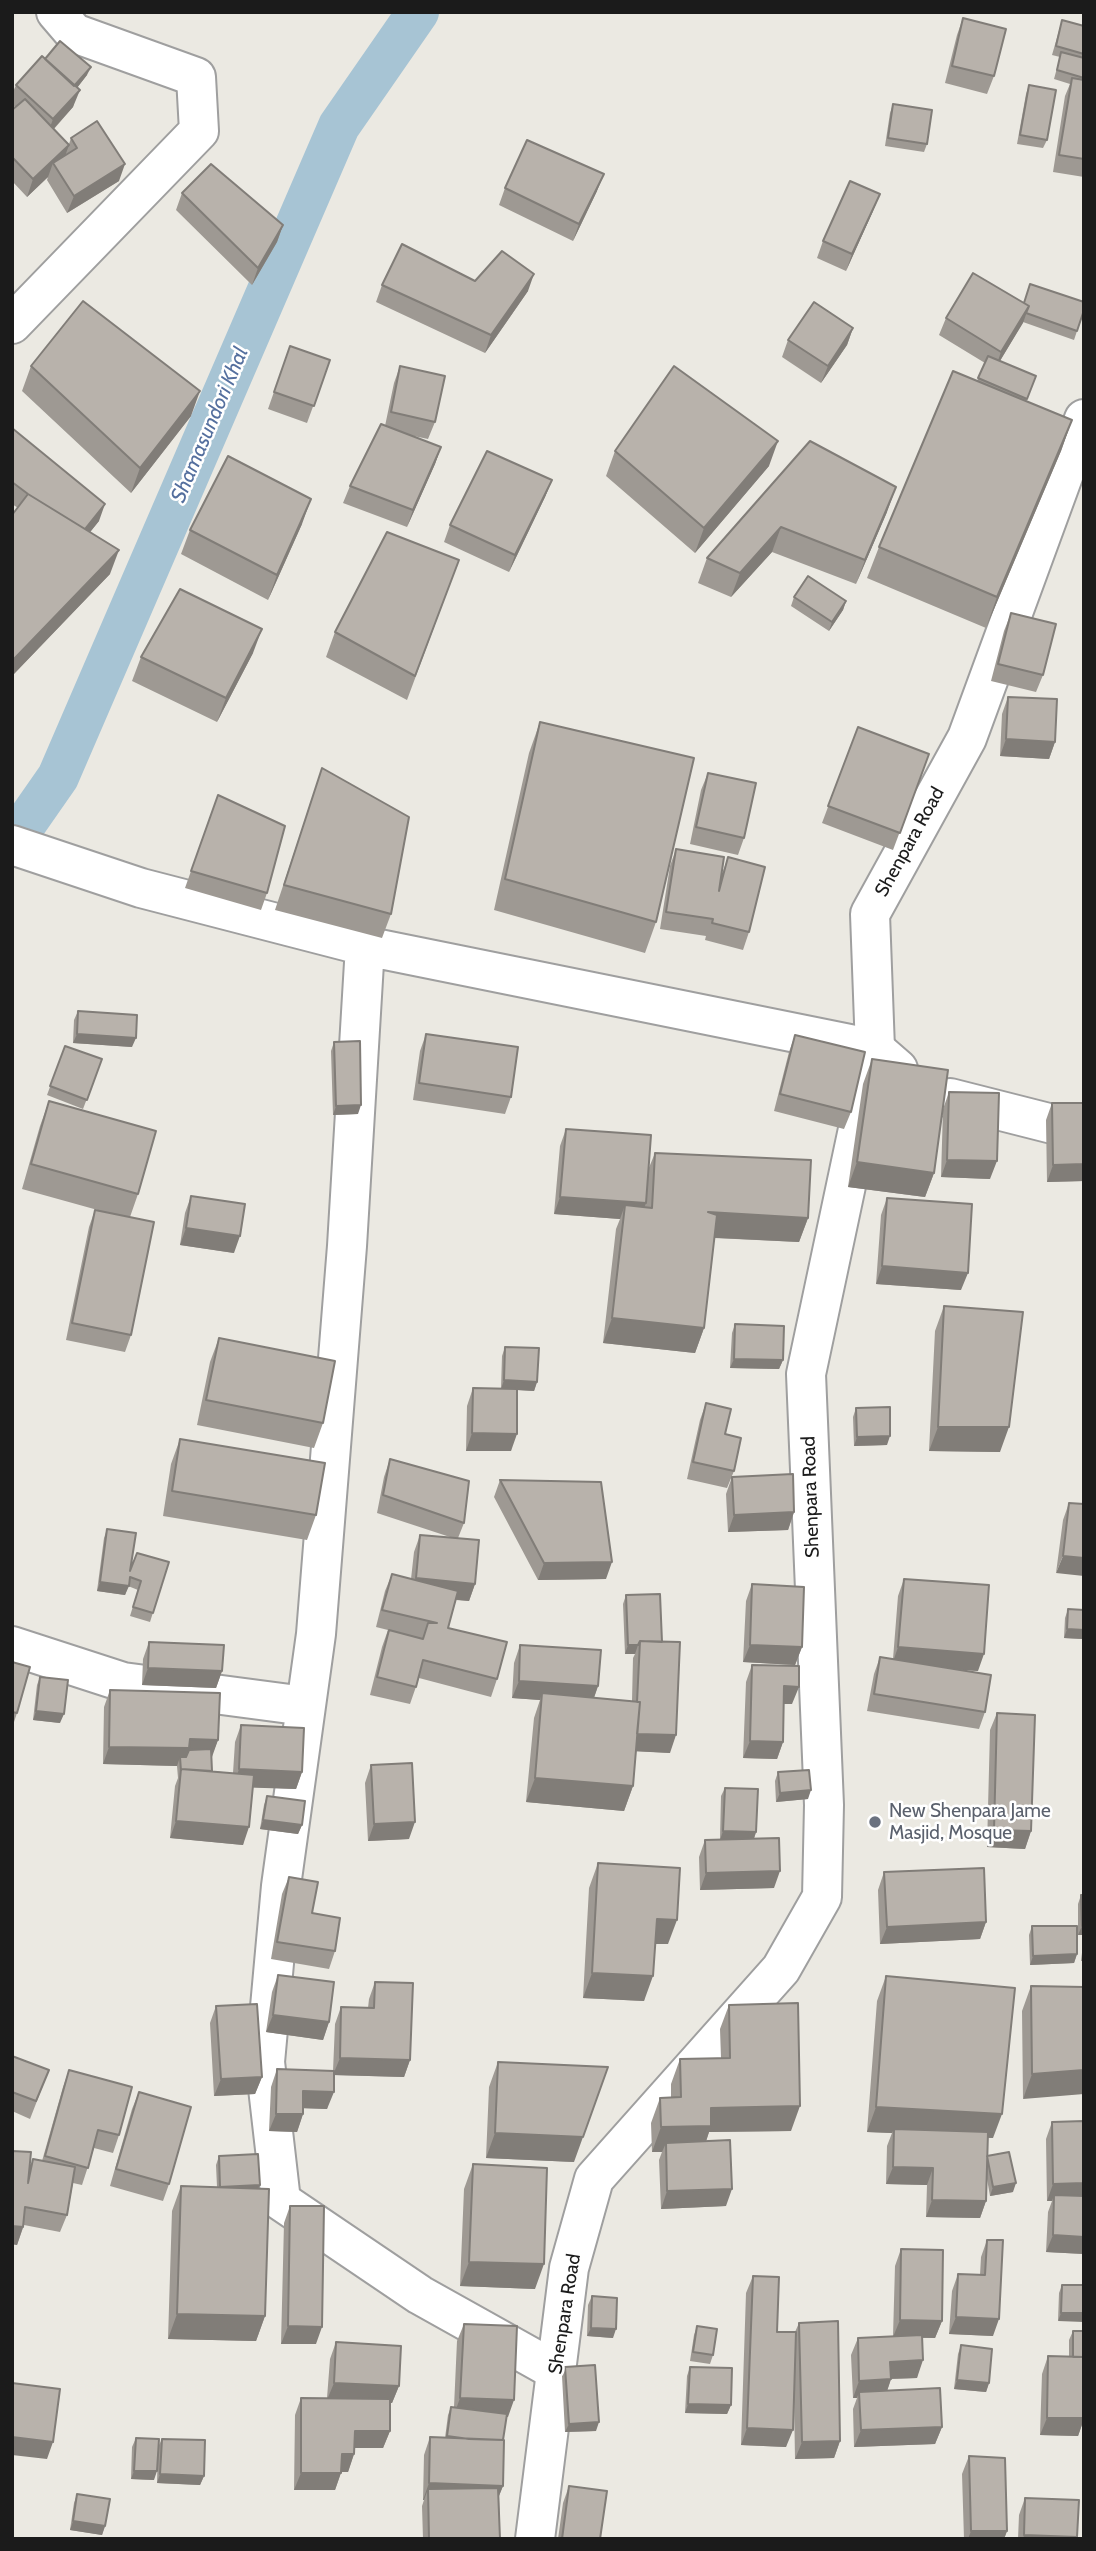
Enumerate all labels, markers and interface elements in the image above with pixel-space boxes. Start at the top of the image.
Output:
water label: Shamasundori Khal [166,344,254,506]
street label: Shenpara Road [871,783,949,901]
street label: Shenpara Road [797,1436,825,1558]
place label: New Shenpara Jame Masjid, Mosque [889,1800,1051,1844]
marker: New Shenpara Jame Masjid, Mosque [867,1814,883,1830]
street label: Shenpara Road [544,2252,586,2376]

